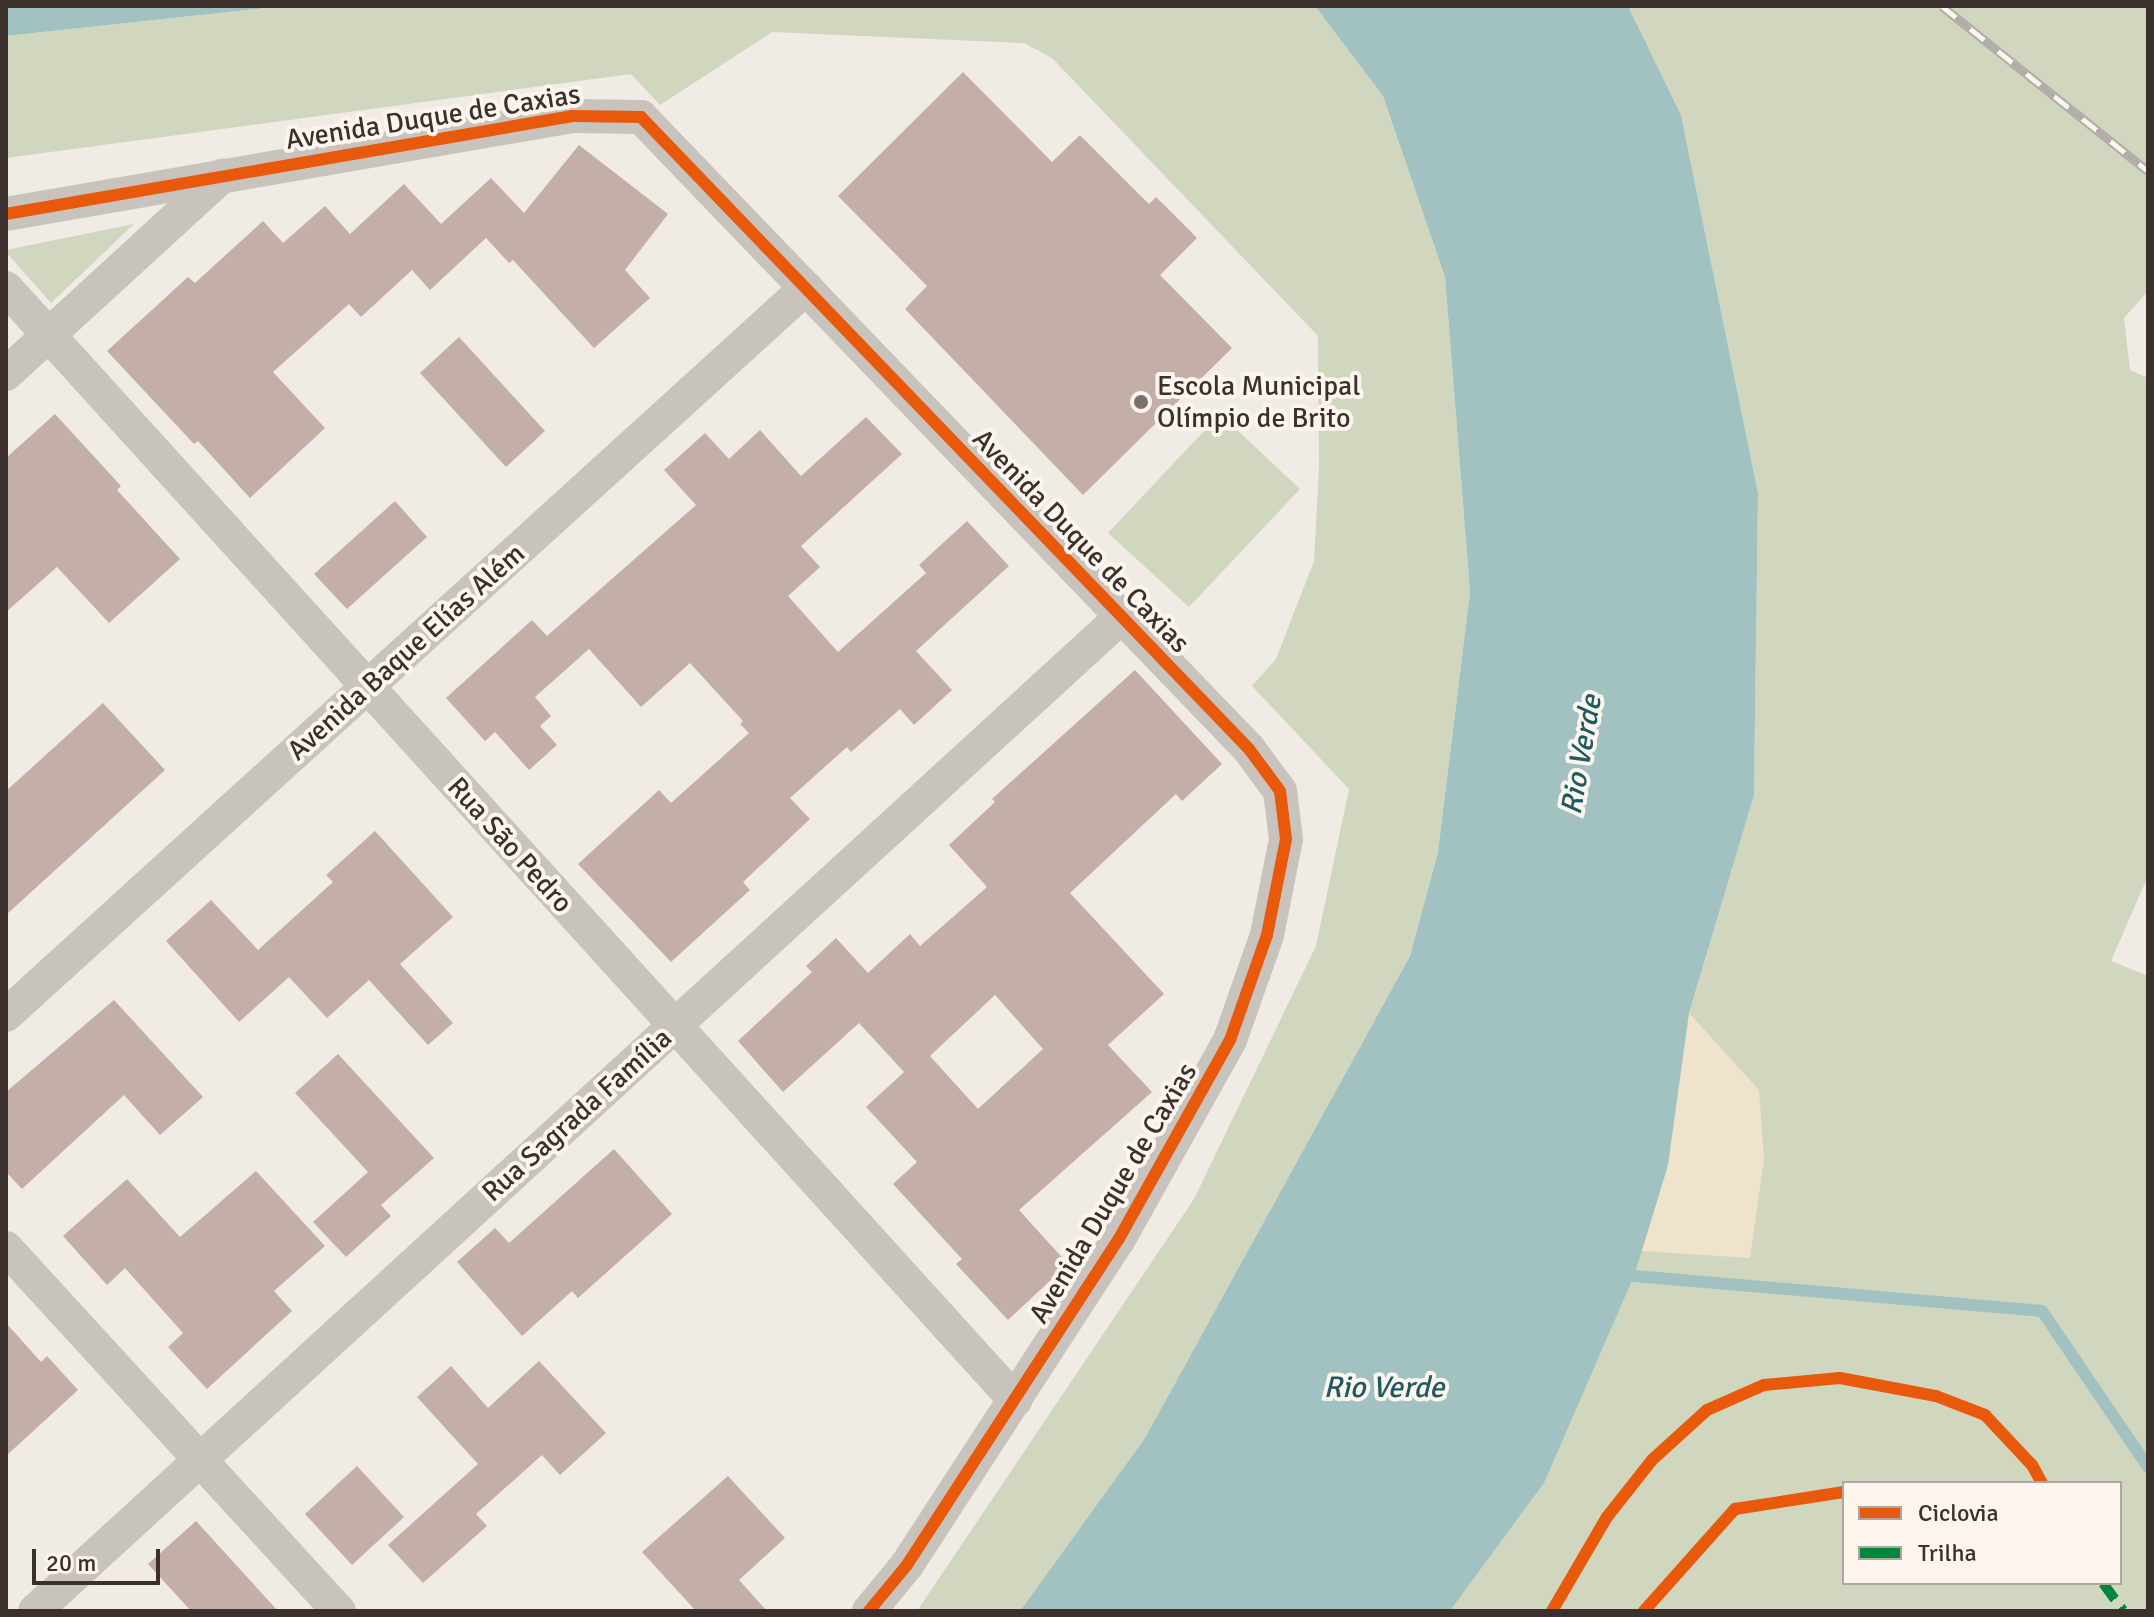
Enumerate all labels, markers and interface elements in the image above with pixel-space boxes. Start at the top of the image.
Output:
street label: Avenida Duque de Caxias [283,77,583,157]
place label: Escola Municipal Olímpio de Brito [1157,369,1360,435]
marker: Escola Municipal Olímpio de Brito [1132,393,1150,411]
street label: Avenida Duque de Caxias [965,422,1197,660]
street label: Avenida Baque Elías Além [280,537,532,767]
water label: Rio Verde [1554,692,1610,818]
street label: Rua São Pedro [440,770,580,920]
street label: Rua Sagrada Família [475,1021,679,1209]
street label: Avenida Duque de Caxias [1022,1057,1204,1329]
water label: Rio Verde [1324,1370,1444,1406]
legend [1842,1481,2122,1585]
text: Ciclovia [1918,1498,1999,1528]
scale bar [36,1533,164,1583]
text: Trilha [1918,1538,1977,1568]
text: 20 m [46,1548,96,1578]

